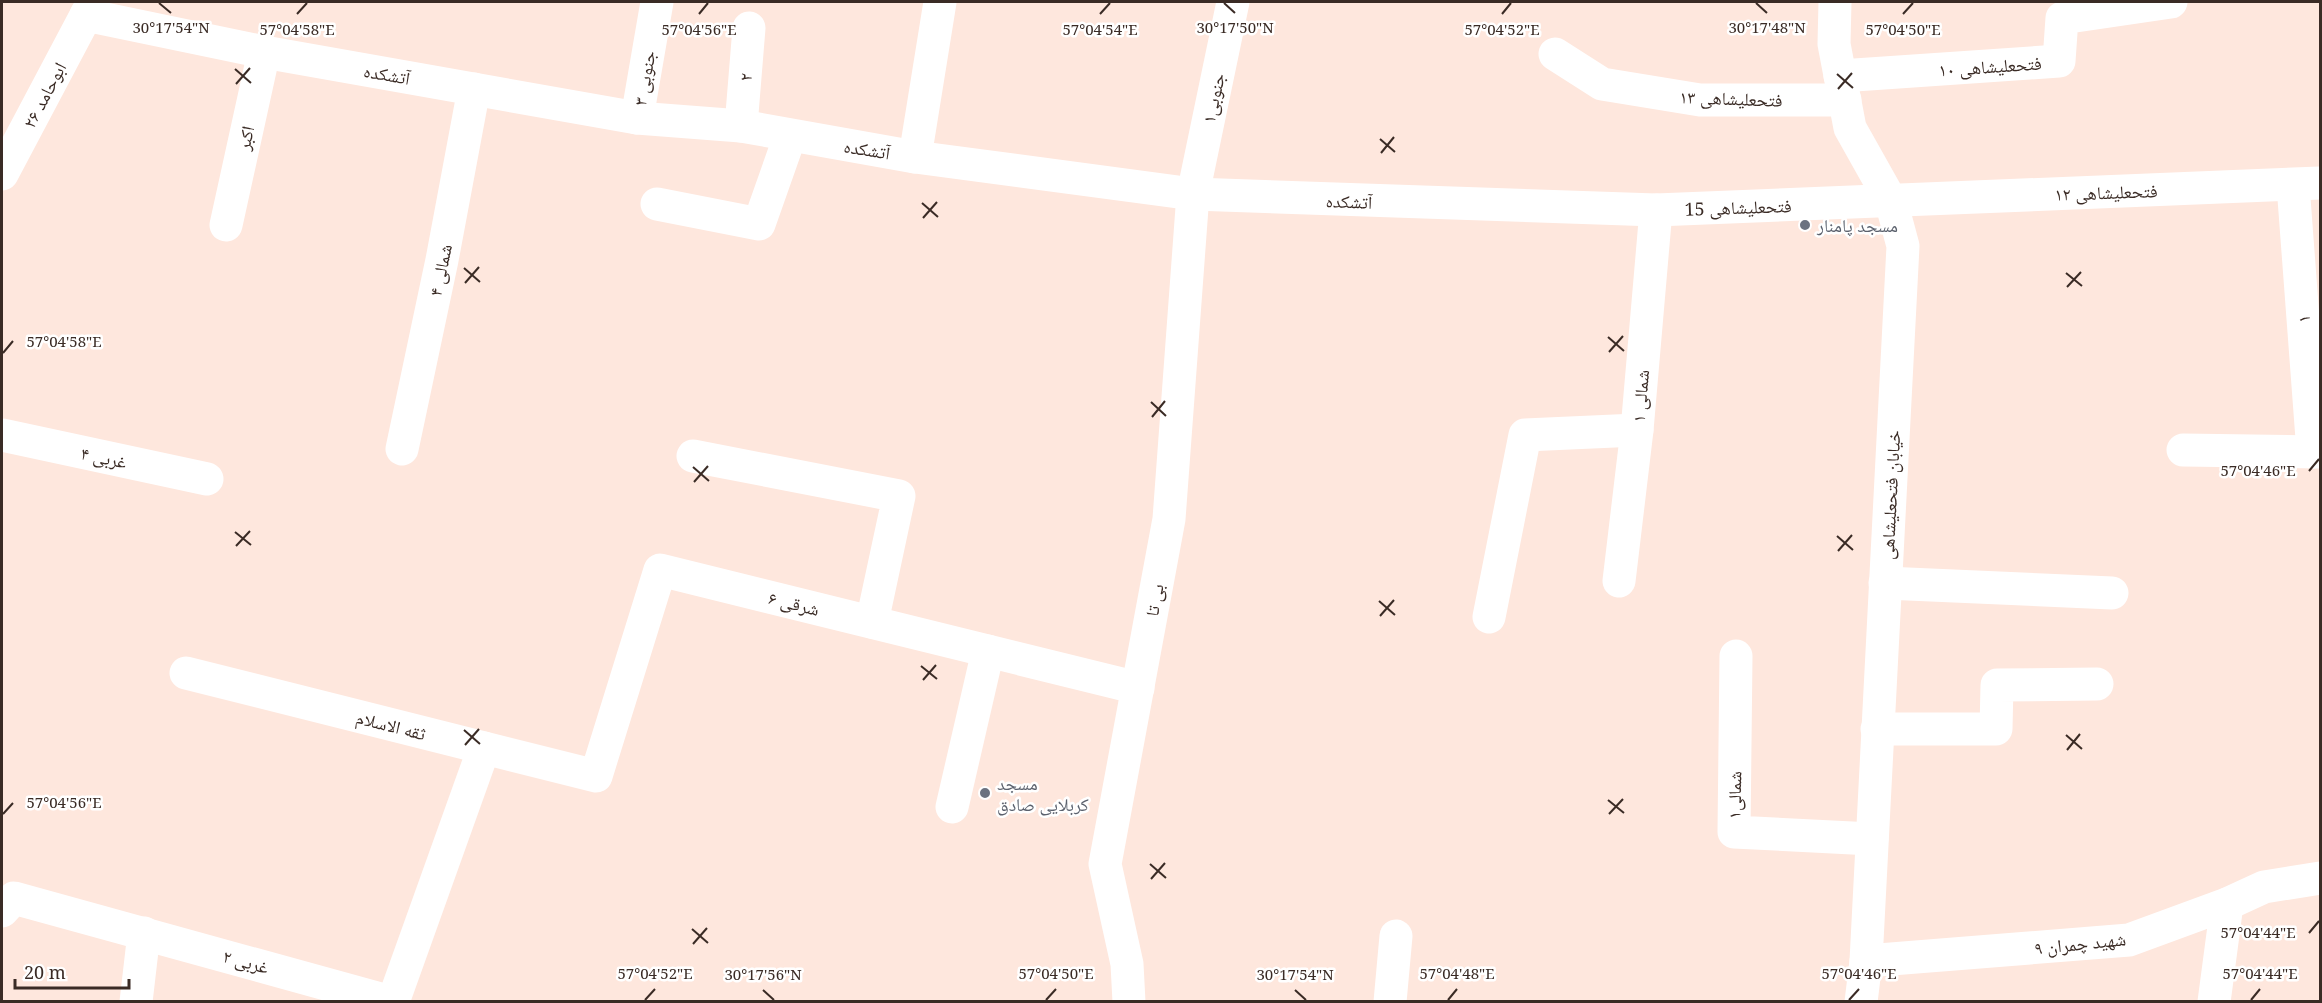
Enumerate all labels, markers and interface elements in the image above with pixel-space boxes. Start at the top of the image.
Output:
text: 30°17'54"N [132,17,210,37]
text: 30°17'50"N [1196,17,1274,37]
text: 30°17'48"N [1728,17,1806,37]
text: 57°04'58"E [259,19,335,39]
text: 57°04'56"E [661,19,737,39]
text: 57°04'54"E [1062,19,1138,39]
text: 57°04'52"E [1464,19,1540,39]
text: 57°04'50"E [1865,19,1941,39]
street label: ۳ جنوبی [627,49,661,107]
street label: فتحعلیشاهی ۱۰ [1938,50,2042,82]
street label: ابوحامد ۲۶ [17,58,71,132]
street label: آتشکده [362,58,412,90]
street label: جنوبی۱ [1196,71,1230,125]
street label: ۲ [733,72,757,82]
street label: فتحعلیشاهی ۱۳ [1679,84,1783,112]
street label: اکبر [231,124,259,153]
street label: آتشکده [842,134,892,165]
street label: فتحعلیشاهی ۱۲ [2054,178,2158,206]
street label: آتشکده [1325,188,1373,214]
street label: فتحعلیشاهی 15 [1684,193,1792,221]
place label: مسجد پامنار [1816,213,1898,237]
marker: مسجد پامنار [1798,218,1812,232]
street label: ۴ شمالی [423,242,457,298]
street label: ۱ [2291,314,2315,324]
text: 57°04'58"E [26,331,102,351]
street label: ۱ شمالی [1626,369,1654,423]
street label: خیابان فتحعلیشاهی [1875,430,1905,560]
street label: ۴ غربی [79,440,129,474]
text: 57°04'46"E [2220,460,2296,480]
street label: بی تا [1139,582,1169,618]
street label: ۶ شرقی [766,585,822,621]
street label: ثقه الاسلام [353,705,428,746]
place label: مسجد کربلایی صادق [997,771,1089,816]
street label: شمالی۱ [1722,771,1746,819]
marker: مسجد کربلایی صادق [978,786,992,800]
text: 57°04'56"E [26,792,102,812]
text: 57°04'44"E [2220,922,2296,942]
street label: شهید چمران ۹ [2033,926,2127,960]
street label: ۲ غربی [220,943,272,979]
scale bar [15,952,129,990]
text: 20 m [24,960,66,984]
text: 57°04'52"E [617,963,693,983]
text: 57°04'50"E [1018,963,1094,983]
text: 57°04'48"E [1419,963,1495,983]
text: 57°04'46"E [1821,963,1897,983]
text: 57°04'44"E [2222,963,2298,983]
text: 30°17'56"N [724,964,802,984]
text: 30°17'54"N [1256,964,1334,984]

